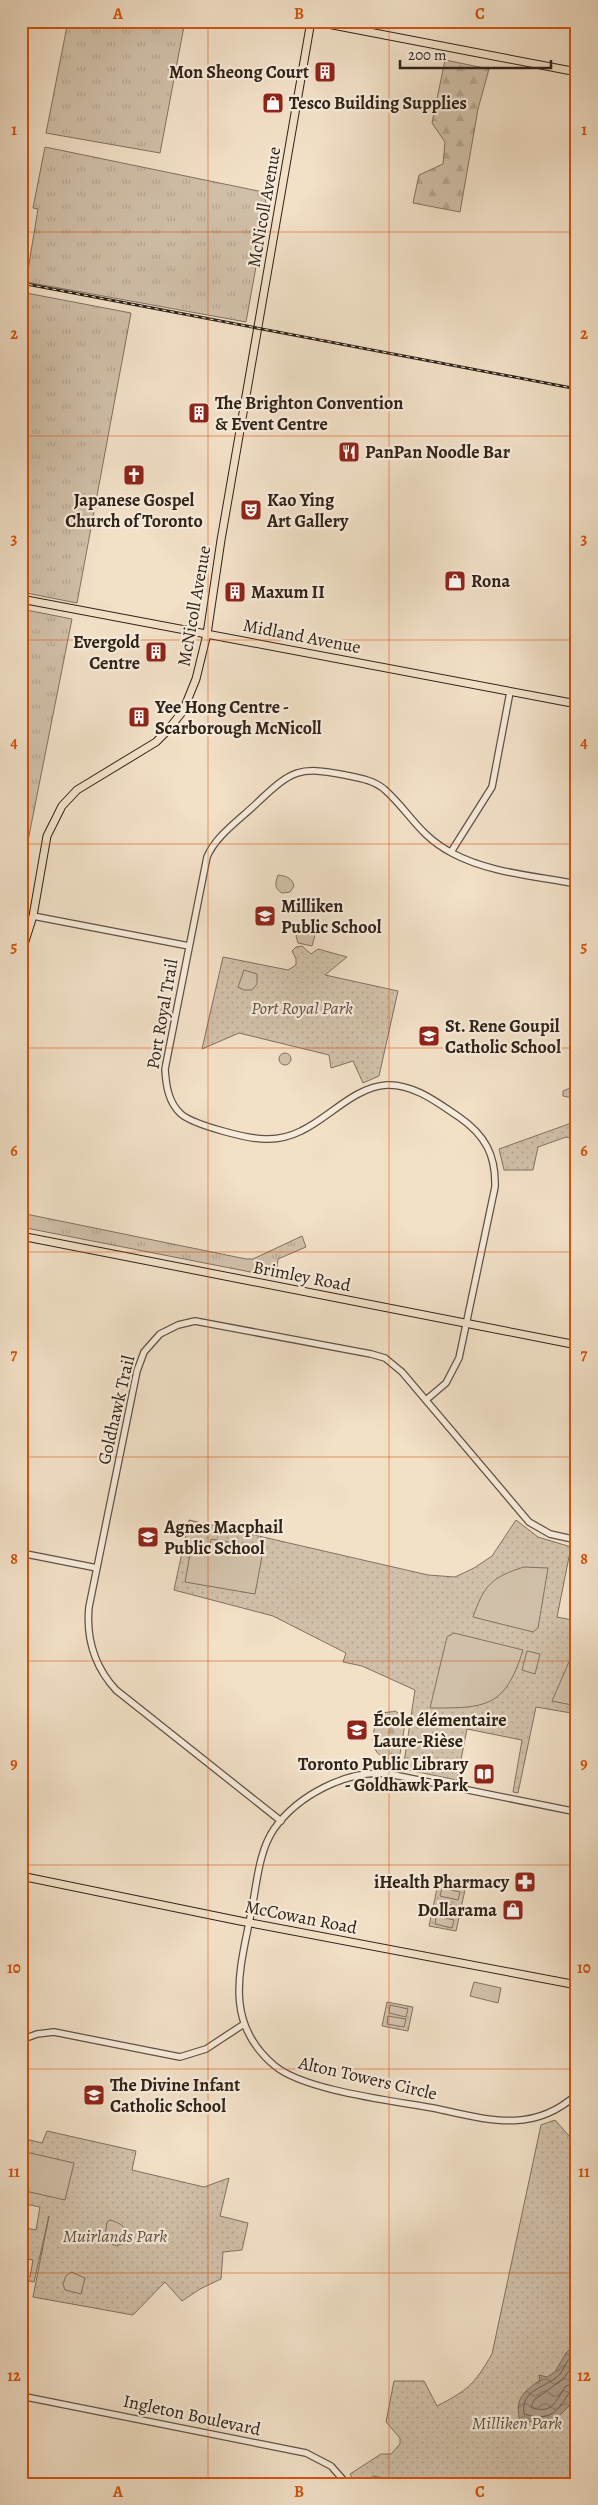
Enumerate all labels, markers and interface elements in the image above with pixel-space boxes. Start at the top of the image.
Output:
text: A [112,3,124,25]
text: B [294,3,304,25]
text: C [475,3,485,25]
scale bar [400,38,552,70]
text: 200 m [408,45,447,65]
place label: Mon Sheong Court [169,60,309,84]
building icon: Mon Sheong Court [313,60,337,84]
shop icon: Tesco Building Supplies [261,91,285,115]
place label: Tesco Building Supplies [289,91,467,115]
text: 1 [11,119,17,141]
text: 1 [581,119,587,141]
street label: McNicoll Avenue [242,145,286,269]
text: 2 [10,323,18,345]
text: 2 [580,323,588,345]
place label: The Brighton Convention & Event Centre [215,391,403,436]
building icon: The Brighton Convention & Event Centre [187,401,211,425]
restaurant icon: PanPan Noodle Bar [337,440,361,464]
place label: PanPan Noodle Bar [365,440,511,464]
church icon: Japanese Gospel Church of Toronto [122,463,146,487]
place label: Japanese Gospel Church of Toronto [65,488,203,533]
place label: Kao Ying Art Gallery [266,488,349,533]
theatre icon: Kao Ying Art Gallery [239,498,263,522]
text: 3 [11,528,18,550]
text: 3 [581,528,588,550]
street label: McNicoll Avenue [172,544,216,668]
shop icon: Rona [443,569,467,593]
place label: Rona [471,569,510,593]
building icon: Maxum II [223,580,247,604]
place label: Maxum II [251,580,325,604]
street label: Midland Avenue [241,613,363,659]
place label: Evergold Centre [73,630,140,675]
building icon: Evergold Centre [144,640,168,664]
place label: Yee Hong Centre - Scarborough McNicoll [154,695,322,740]
building icon: Yee Hong Centre - Scarborough McNicoll [127,705,151,729]
text: 4 [10,732,18,754]
text: 4 [580,732,588,754]
place label: Milliken Public School [281,894,382,939]
school or university icon: Milliken Public School [253,904,277,928]
text: 5 [11,936,18,958]
text: 5 [581,936,588,958]
street label: Port Royal Trail [140,956,184,1071]
park label: Port Royal Park [251,996,353,1020]
place label: St. Rene Goupil Catholic School [445,1014,561,1059]
school or university icon: St. Rene Goupil Catholic School [417,1024,441,1048]
text: 6 [10,1140,18,1162]
text: 6 [580,1140,588,1162]
street label: Brimley Road [251,1255,353,1297]
text: 7 [11,1344,18,1366]
text: 7 [581,1344,588,1366]
street label: Goldhawk Trail [92,1352,140,1467]
place label: Agnes Macphail Public School [163,1515,283,1560]
school or university icon: Agnes Macphail Public School [136,1525,160,1549]
text: 8 [10,1548,18,1570]
text: 8 [580,1548,588,1570]
place label: École élémentaire Laure-Rièse [373,1708,507,1753]
school or university icon: École élémentaire Laure-Rièse [345,1718,369,1742]
place label: Toronto Public Library - Goldhawk Park [298,1752,469,1797]
text: 9 [10,1753,18,1775]
text: 9 [580,1753,588,1775]
library icon: Toronto Public Library - Goldhawk Park [472,1762,496,1786]
place label: iHealth Pharmacy [374,1870,510,1894]
pharmacy icon: iHealth Pharmacy [513,1870,537,1894]
street label: McCowan Road [243,1894,359,1940]
place label: Dollarama [417,1898,497,1922]
shop icon: Dollarama [501,1898,525,1922]
text: 10 [7,1957,21,1979]
text: 10 [577,1957,591,1979]
street label: Alton Towers Circle [296,2050,440,2106]
place label: The Divine Infant Catholic School [110,2073,240,2118]
school or university icon: The Divine Infant Catholic School [82,2083,106,2107]
text: 11 [8,2161,20,2183]
text: 11 [578,2161,590,2183]
park label: Muirlands Park [63,2224,167,2248]
text: 12 [7,2365,21,2387]
text: 12 [577,2365,591,2387]
street label: Ingleton Boulevard [121,2389,263,2441]
park label: Milliken Park [472,2411,562,2435]
text: A [112,2481,124,2503]
text: B [294,2481,304,2503]
text: C [475,2481,485,2503]

